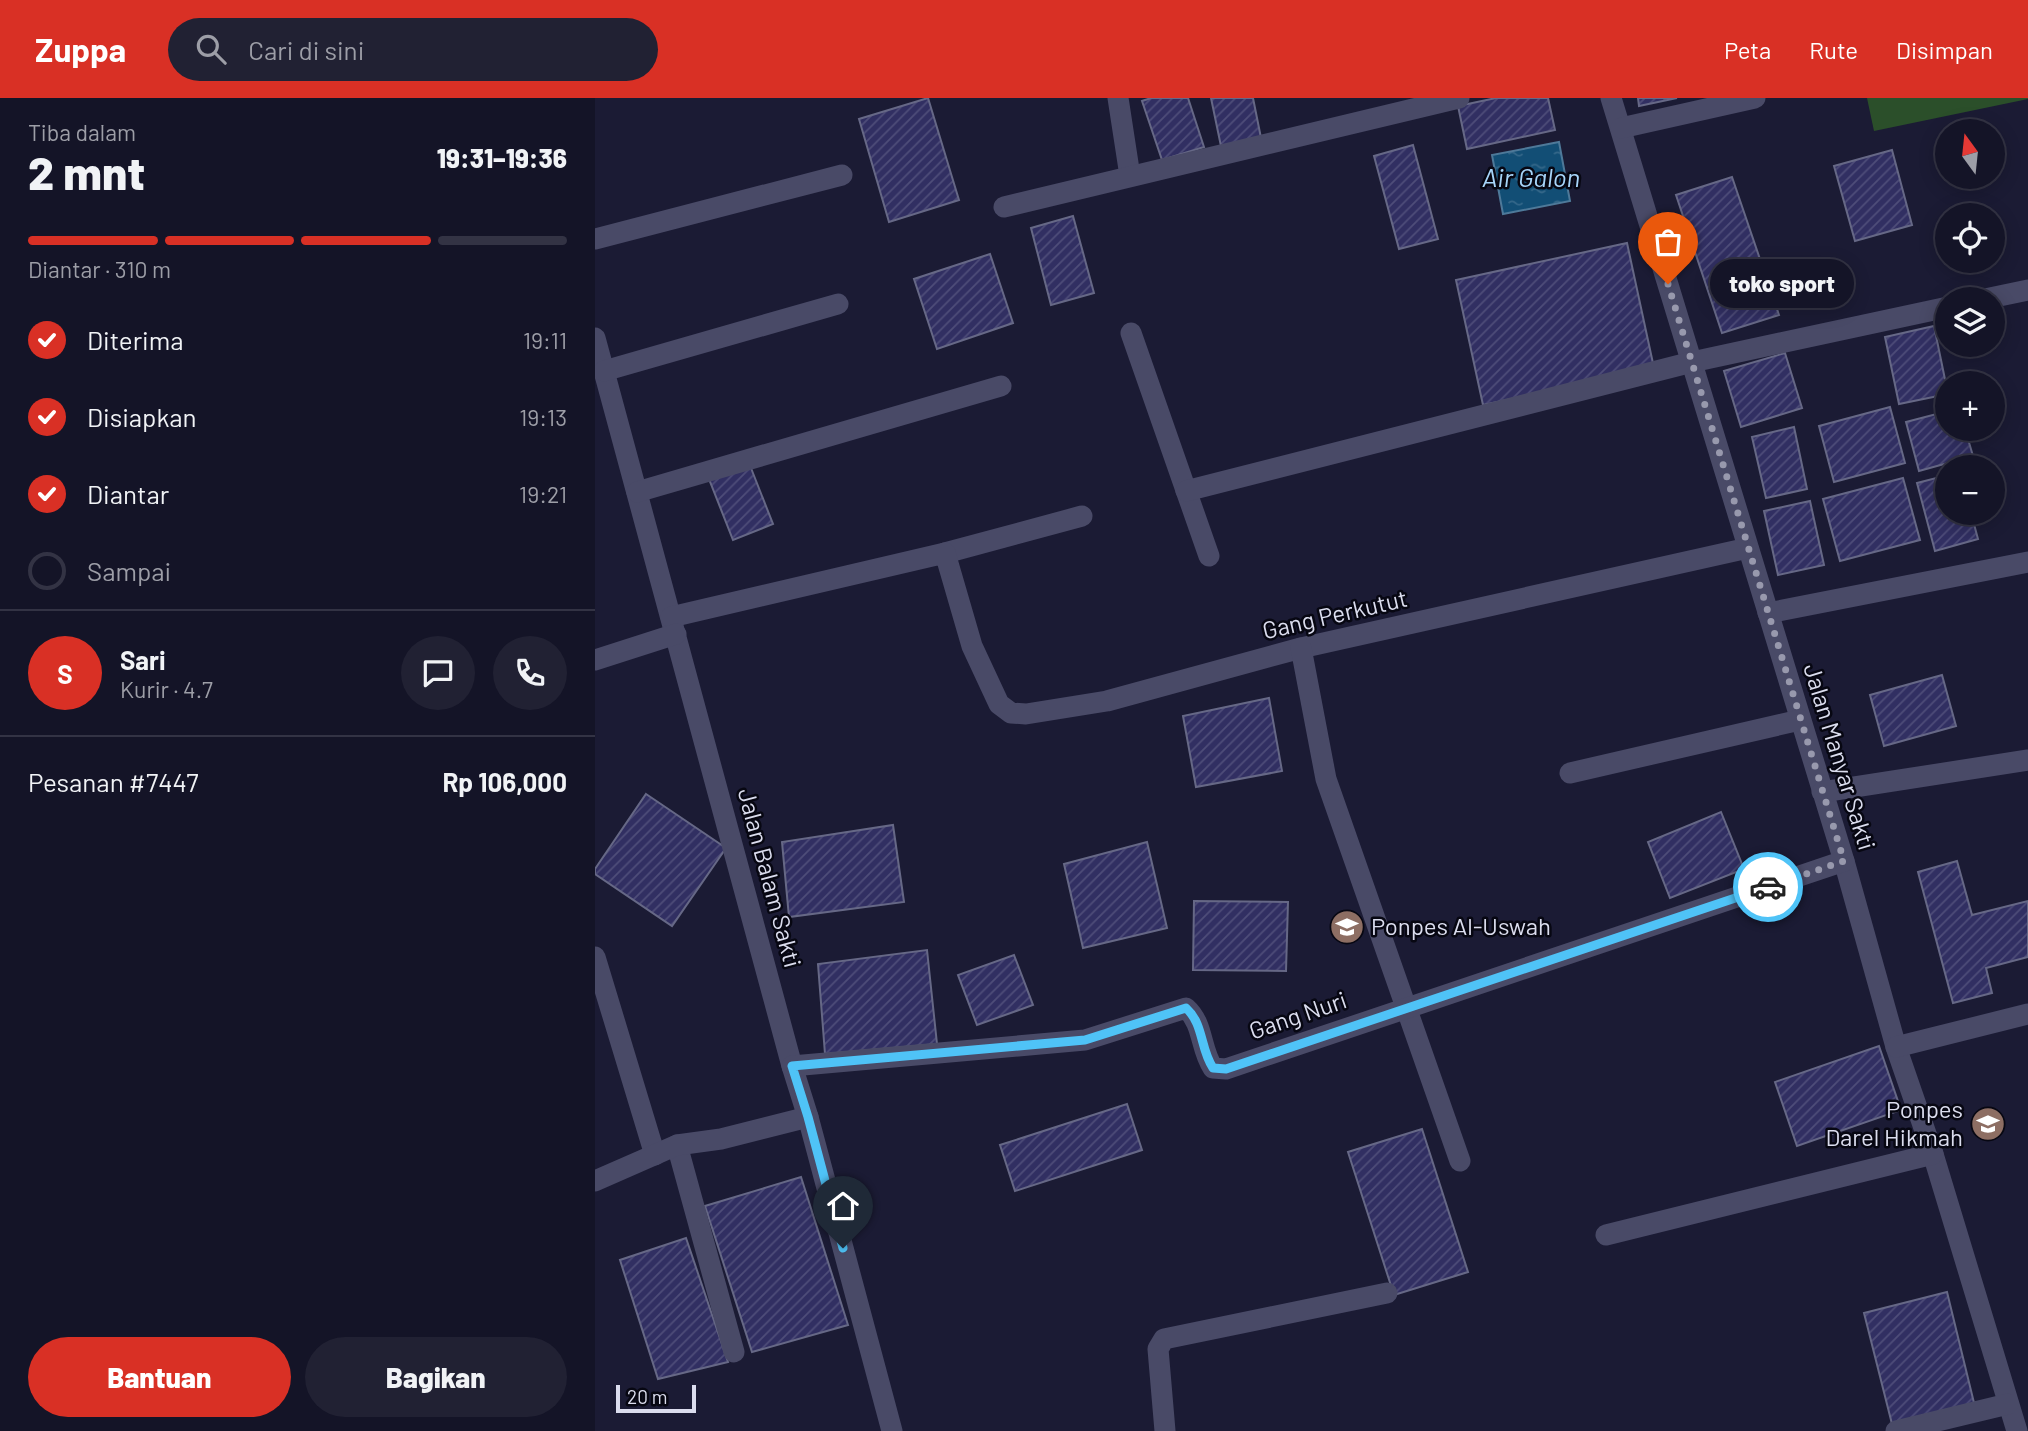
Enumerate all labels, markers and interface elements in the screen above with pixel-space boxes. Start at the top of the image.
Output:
search box [168,18,658,81]
text: Zuppa [35,29,126,69]
icon: search [192,30,230,68]
text: Cari di sini [248,34,364,65]
text: Peta [1724,35,1771,64]
text: Rute [1809,35,1858,64]
text: Disimpan [1896,35,1993,64]
text: Tiba dalam [28,118,136,146]
north arrow [1935,119,2005,189]
map controls [1935,119,2005,525]
text: 19:31–19:36 [437,142,567,173]
text: 2 mnt [28,144,145,199]
water label: Air Galon [1482,161,1580,192]
button: locate [1935,203,2005,273]
pin [1638,212,1698,284]
icon: bag [1649,223,1687,261]
text: Diantar · 310 m [28,255,171,283]
callout: toko sport [1710,260,1853,308]
text: toko sport [1729,269,1835,297]
button: layers [1935,287,2005,357]
icon: check [28,321,66,359]
text: Diterima [87,324,184,355]
text: 19:11 [523,326,567,354]
button: + [1935,371,2005,441]
icon: check [28,398,66,436]
text: Disiapkan [87,401,197,432]
text: 19:13 [519,403,567,431]
button: − [1935,455,2005,525]
icon: check [28,475,66,513]
text: Diantar [87,478,169,509]
text: 19:21 [519,480,567,508]
text: Sampai [87,555,171,586]
street label: Gang Perkutut [1259,583,1410,644]
button: chat [401,636,475,710]
button: phone [493,636,567,710]
text: Sari [120,644,166,675]
text: S [57,658,73,689]
street label: Jalan Manyar Sakti [1798,660,1883,853]
text: Kurir · 4.7 [120,675,213,703]
text: Pesanan #7447 [28,766,198,797]
text: Rp 106,000 [442,766,567,797]
street label: Jalan Balam Sakti [733,785,808,970]
courier [1733,852,1803,922]
icon: car [1749,868,1787,906]
school or university icon: Ponpes Al-Uswah [1328,908,1366,946]
place label: Ponpes Al-Uswah [1371,911,1551,940]
street label: Gang Nuri [1245,984,1350,1045]
place label: Ponpes Darel Hikmah [1825,1094,1963,1151]
school or university icon: Ponpes Darel Hikmah [1969,1105,2007,1143]
pin [813,1176,873,1248]
icon: home [824,1187,862,1225]
button: Bantuan [28,1337,291,1417]
button: Bagikan [305,1337,567,1417]
scale bar [616,1382,697,1414]
text: 20 m [627,1385,667,1408]

